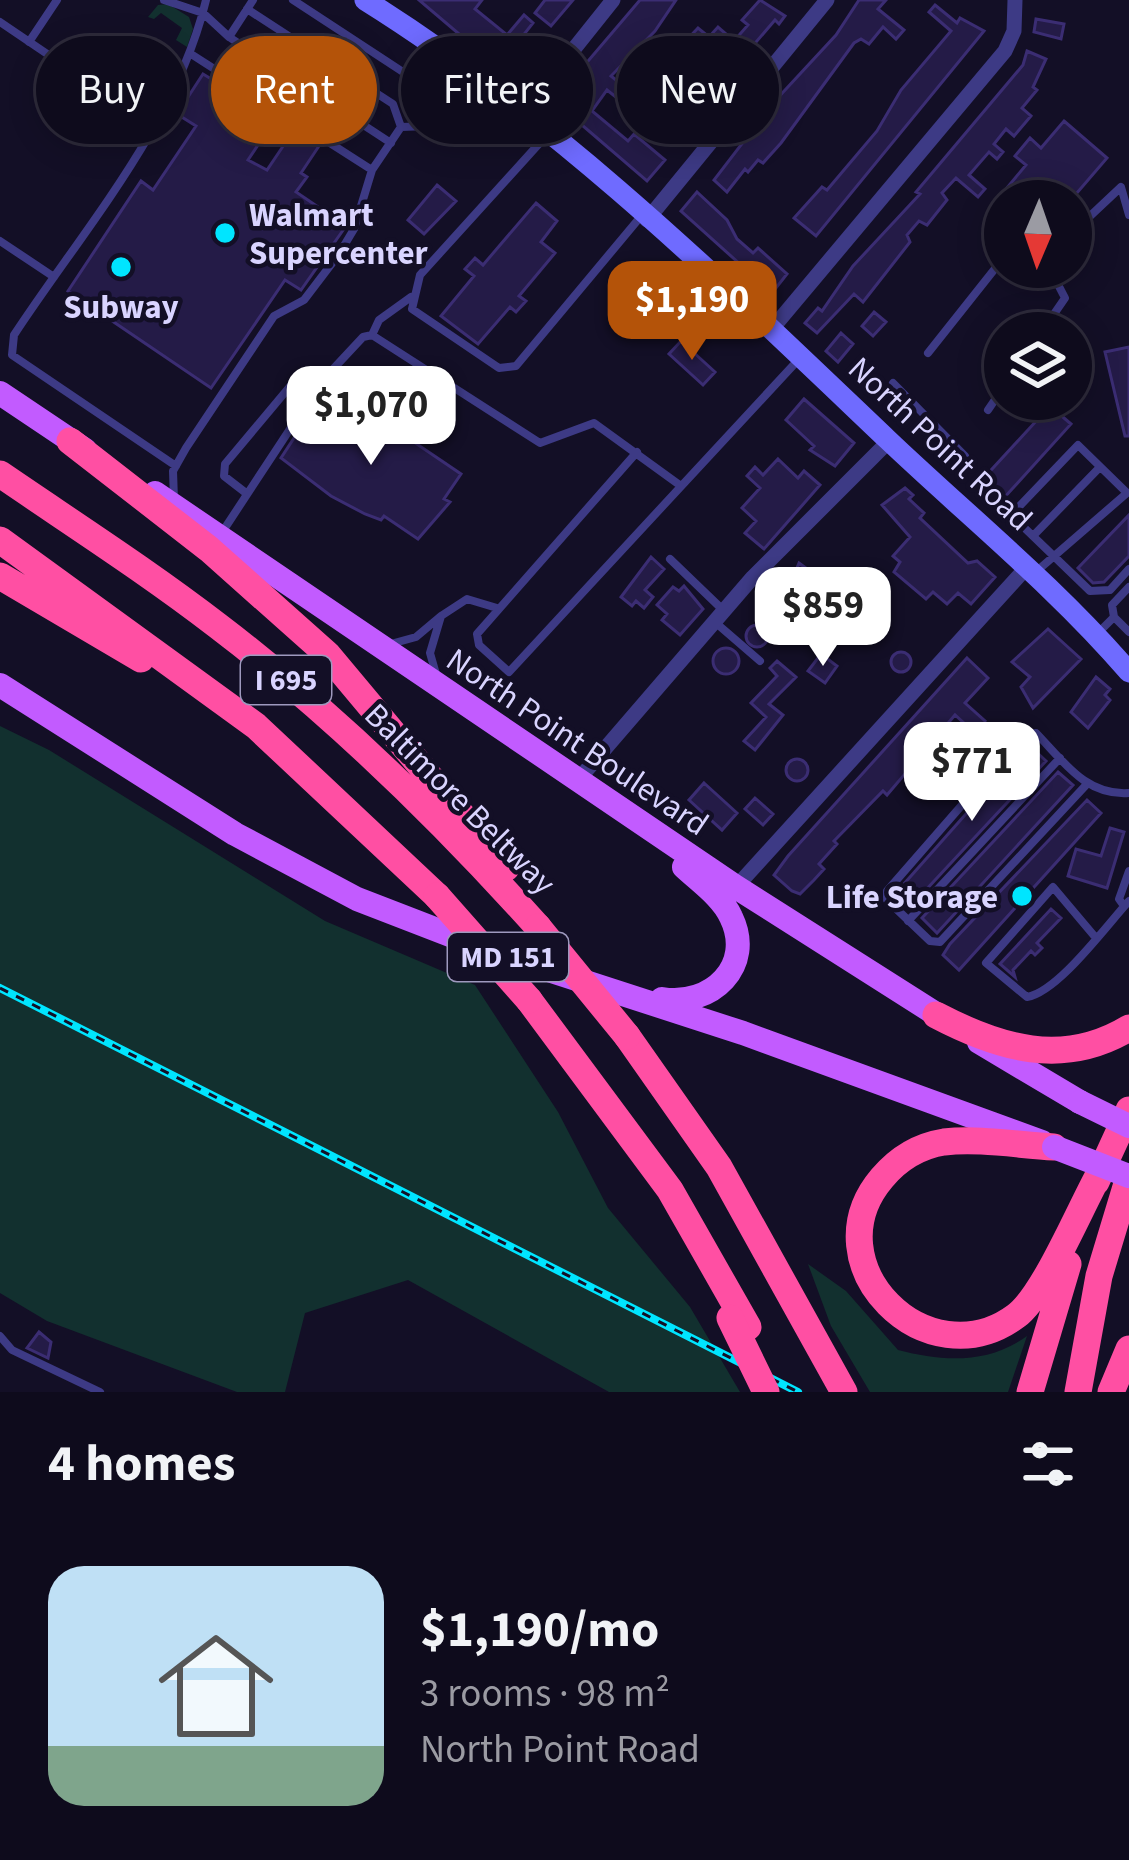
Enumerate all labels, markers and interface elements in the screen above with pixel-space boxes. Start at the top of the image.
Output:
chip: Buy [36,36,187,144]
chip: Rent [211,36,377,144]
chip: Filters [401,36,593,144]
chip: New [617,36,779,144]
north arrow [984,180,1092,288]
map controls [984,180,1092,420]
place label: Walmart Supercenter [249,192,429,277]
marker: Walmart Supercenter [212,220,238,246]
marker: Subway [108,254,134,280]
pin: $1,190 [594,261,790,363]
text: $1,190 [635,272,749,328]
place label: Subway [63,284,179,331]
button: layers [984,312,1092,420]
street label: North Point Road [837,346,1043,542]
pin: $1,070 [273,366,469,468]
text: $1,070 [314,377,428,433]
pin: $859 [752,567,894,669]
text: $859 [782,578,864,634]
street label: North Point Boulevard [437,637,718,848]
road number: I 695 [241,656,331,704]
street label: Baltimore Beltway [354,693,567,906]
pin: $771 [901,722,1043,824]
text: $771 [931,733,1013,789]
place label: Life Storage [826,874,998,921]
marker: Life Storage [1009,883,1035,909]
road number: MD 151 [448,933,568,981]
text: 4 homes [48,1428,235,1500]
icon: filters [1015,1431,1081,1497]
text: $1,190/mo [420,1594,659,1666]
icon: home [144,1614,288,1758]
text: 3 rooms · 98 m² [420,1666,670,1722]
text: North Point Road [420,1722,700,1778]

